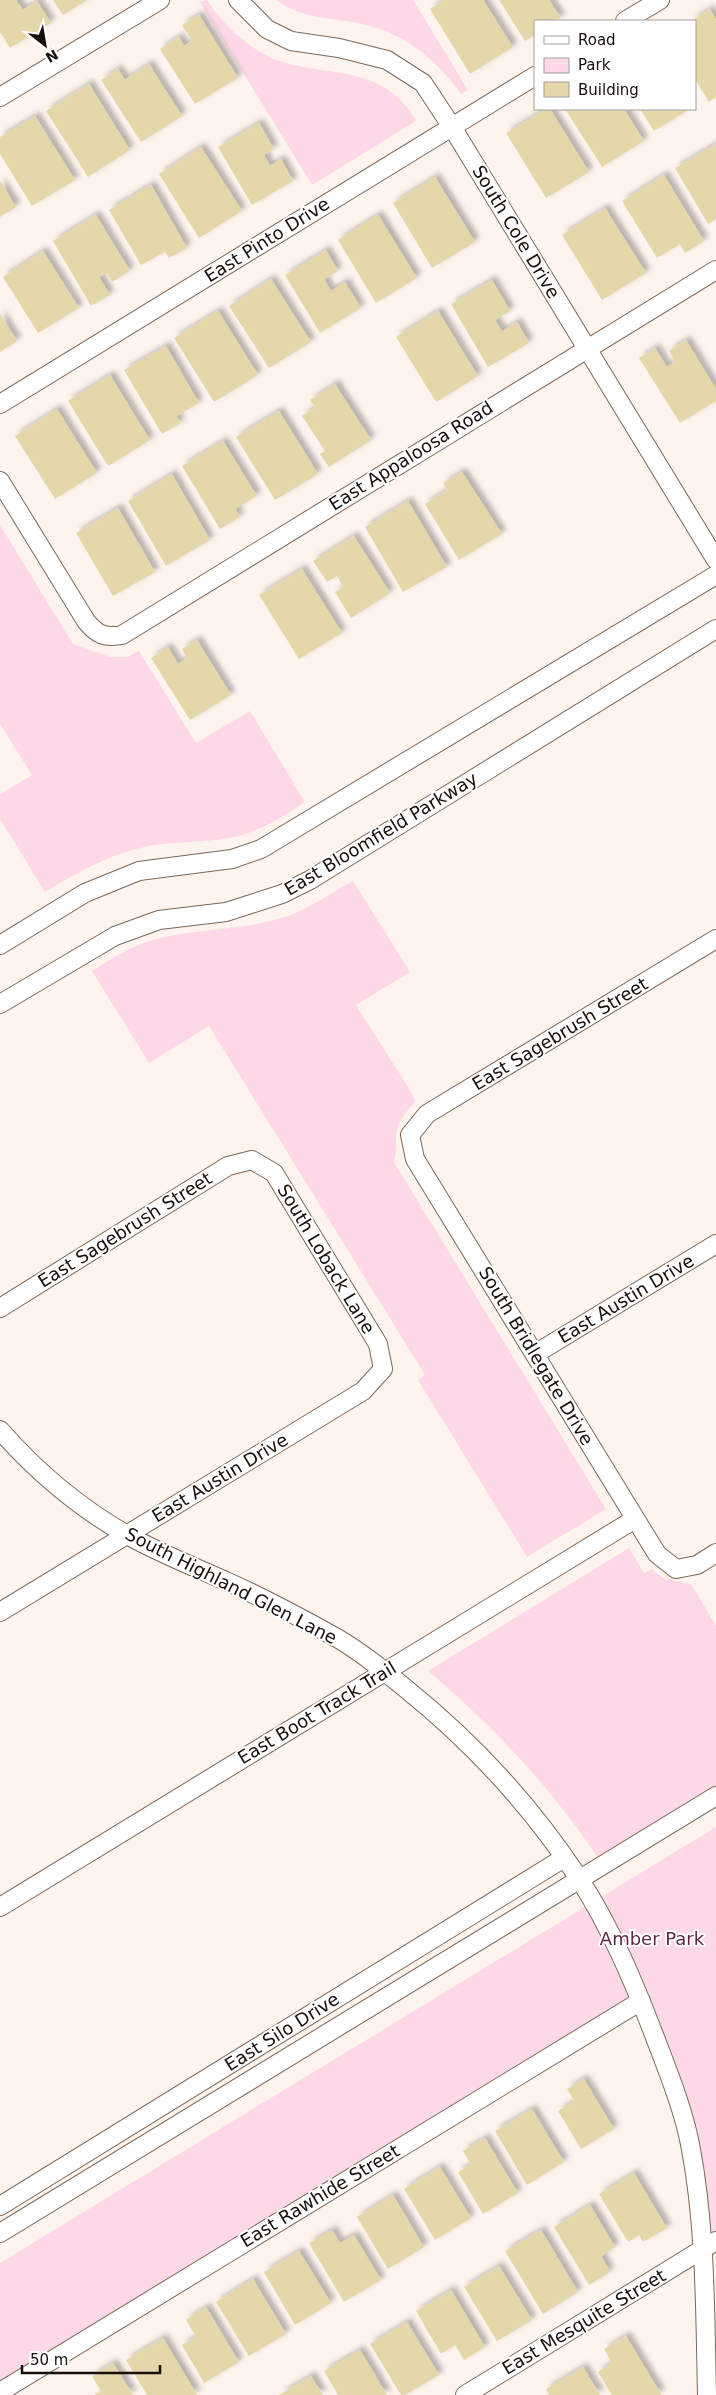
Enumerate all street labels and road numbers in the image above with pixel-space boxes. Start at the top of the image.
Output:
street label: South Cole Drive [468,161,564,302]
street label: East Pinto Drive [200,193,333,286]
street label: East Appaloosa Road [325,397,496,515]
street label: East Bloomfield Parkway [280,767,481,900]
street label: East Sagebrush Street [468,973,651,1094]
street label: East Sagebrush Street [34,1167,216,1292]
street label: South Loback Lane [273,1180,379,1337]
street label: East Austin Drive [554,1250,698,1347]
street label: South Bridlegate Drive [475,1263,598,1449]
street label: East Austin Drive [148,1429,292,1526]
street label: South Highland Glen Lane [122,1523,341,1648]
street label: East Boot Track Trail [234,1657,400,1768]
street label: East Silo Drive [221,1988,343,2075]
street label: East Rawhide Street [236,2140,403,2251]
street label: East Mesquite Street [498,2264,669,2379]

